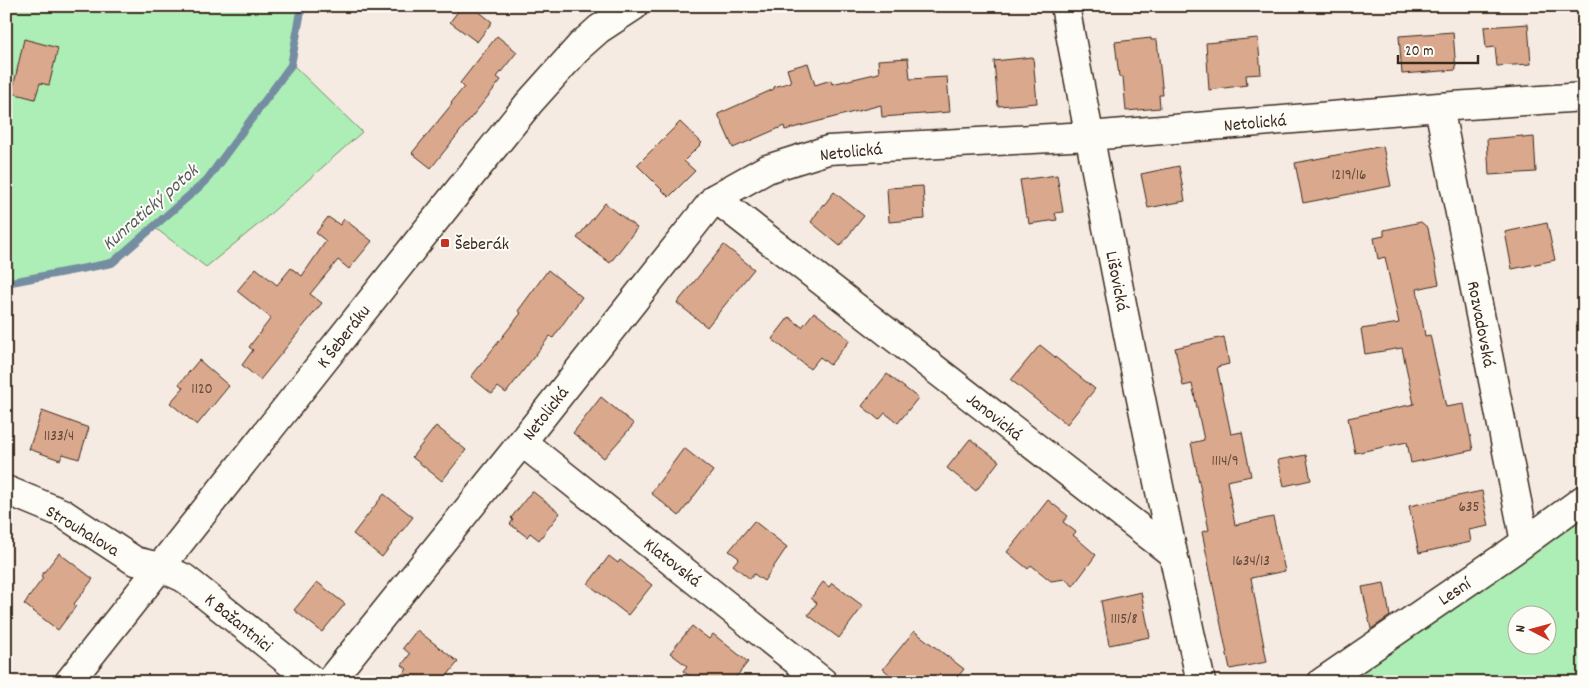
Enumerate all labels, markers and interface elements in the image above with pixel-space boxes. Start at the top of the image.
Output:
scale bar [1398,32,1478,64]
text: 20 m [1405,41,1433,63]
street label: Netolická [1223,109,1288,140]
street label: Netolická [819,138,884,169]
water label: Kunratický potok [97,158,207,258]
house number: 1219/16 [1332,165,1366,187]
place label: Šeberák [455,233,509,258]
marker: Šeberák [439,237,451,249]
street label: Lišovická [1097,249,1134,314]
street label: Rozvadovská [1459,279,1500,370]
street label: K Šeberáku [312,301,378,375]
house number: 1120 [191,379,213,401]
street label: Netolická [518,382,576,447]
street label: Janovická [960,388,1027,448]
house number: 1133/4 [44,426,74,448]
house number: 1114/9 [1211,451,1239,473]
house number: 635 [1459,497,1480,519]
street label: Strouhalova [40,500,124,564]
street label: Klatovská [637,533,706,594]
house number: 1634/13 [1232,551,1270,573]
street label: Lesní [1434,572,1478,613]
street label: K Bažantnici [198,589,277,659]
north arrow [1508,606,1558,656]
house number: 1115/8 [1110,609,1138,631]
text: N [1511,624,1531,633]

